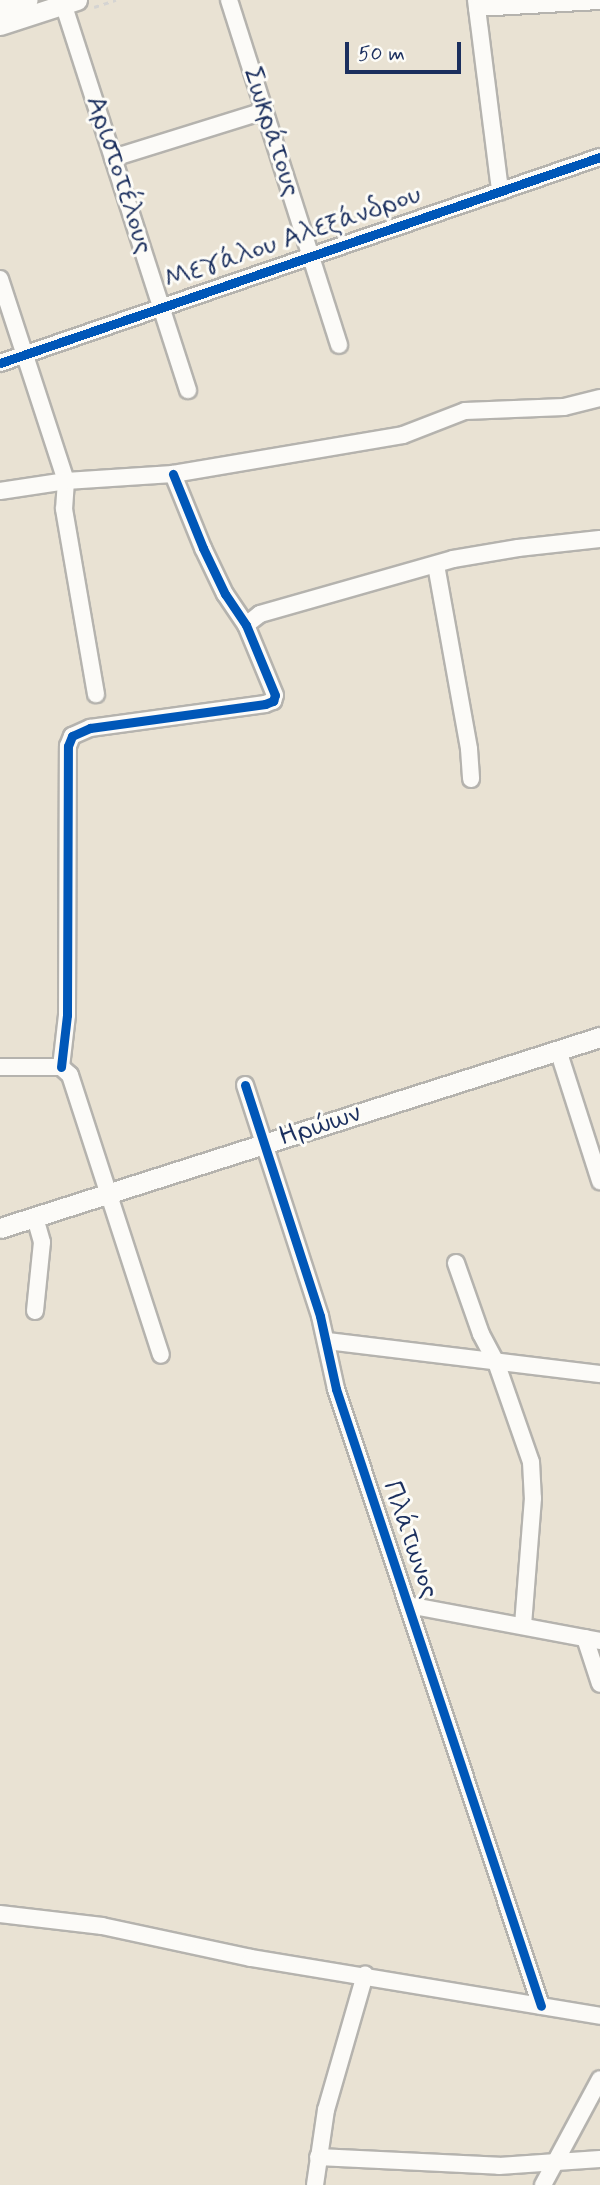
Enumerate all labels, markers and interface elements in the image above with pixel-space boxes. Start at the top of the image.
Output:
scale bar [348,28,463,72]
text: 50 m [358,40,405,68]
street label: Σωκράτους [234,63,308,201]
street label: Αριστοτέλους [78,92,160,258]
street label: Μεγάλου Αλεξάνδρου [160,178,426,298]
street label: Ηρώων [275,1097,365,1155]
street label: Πλάτωνος [374,1477,446,1603]

